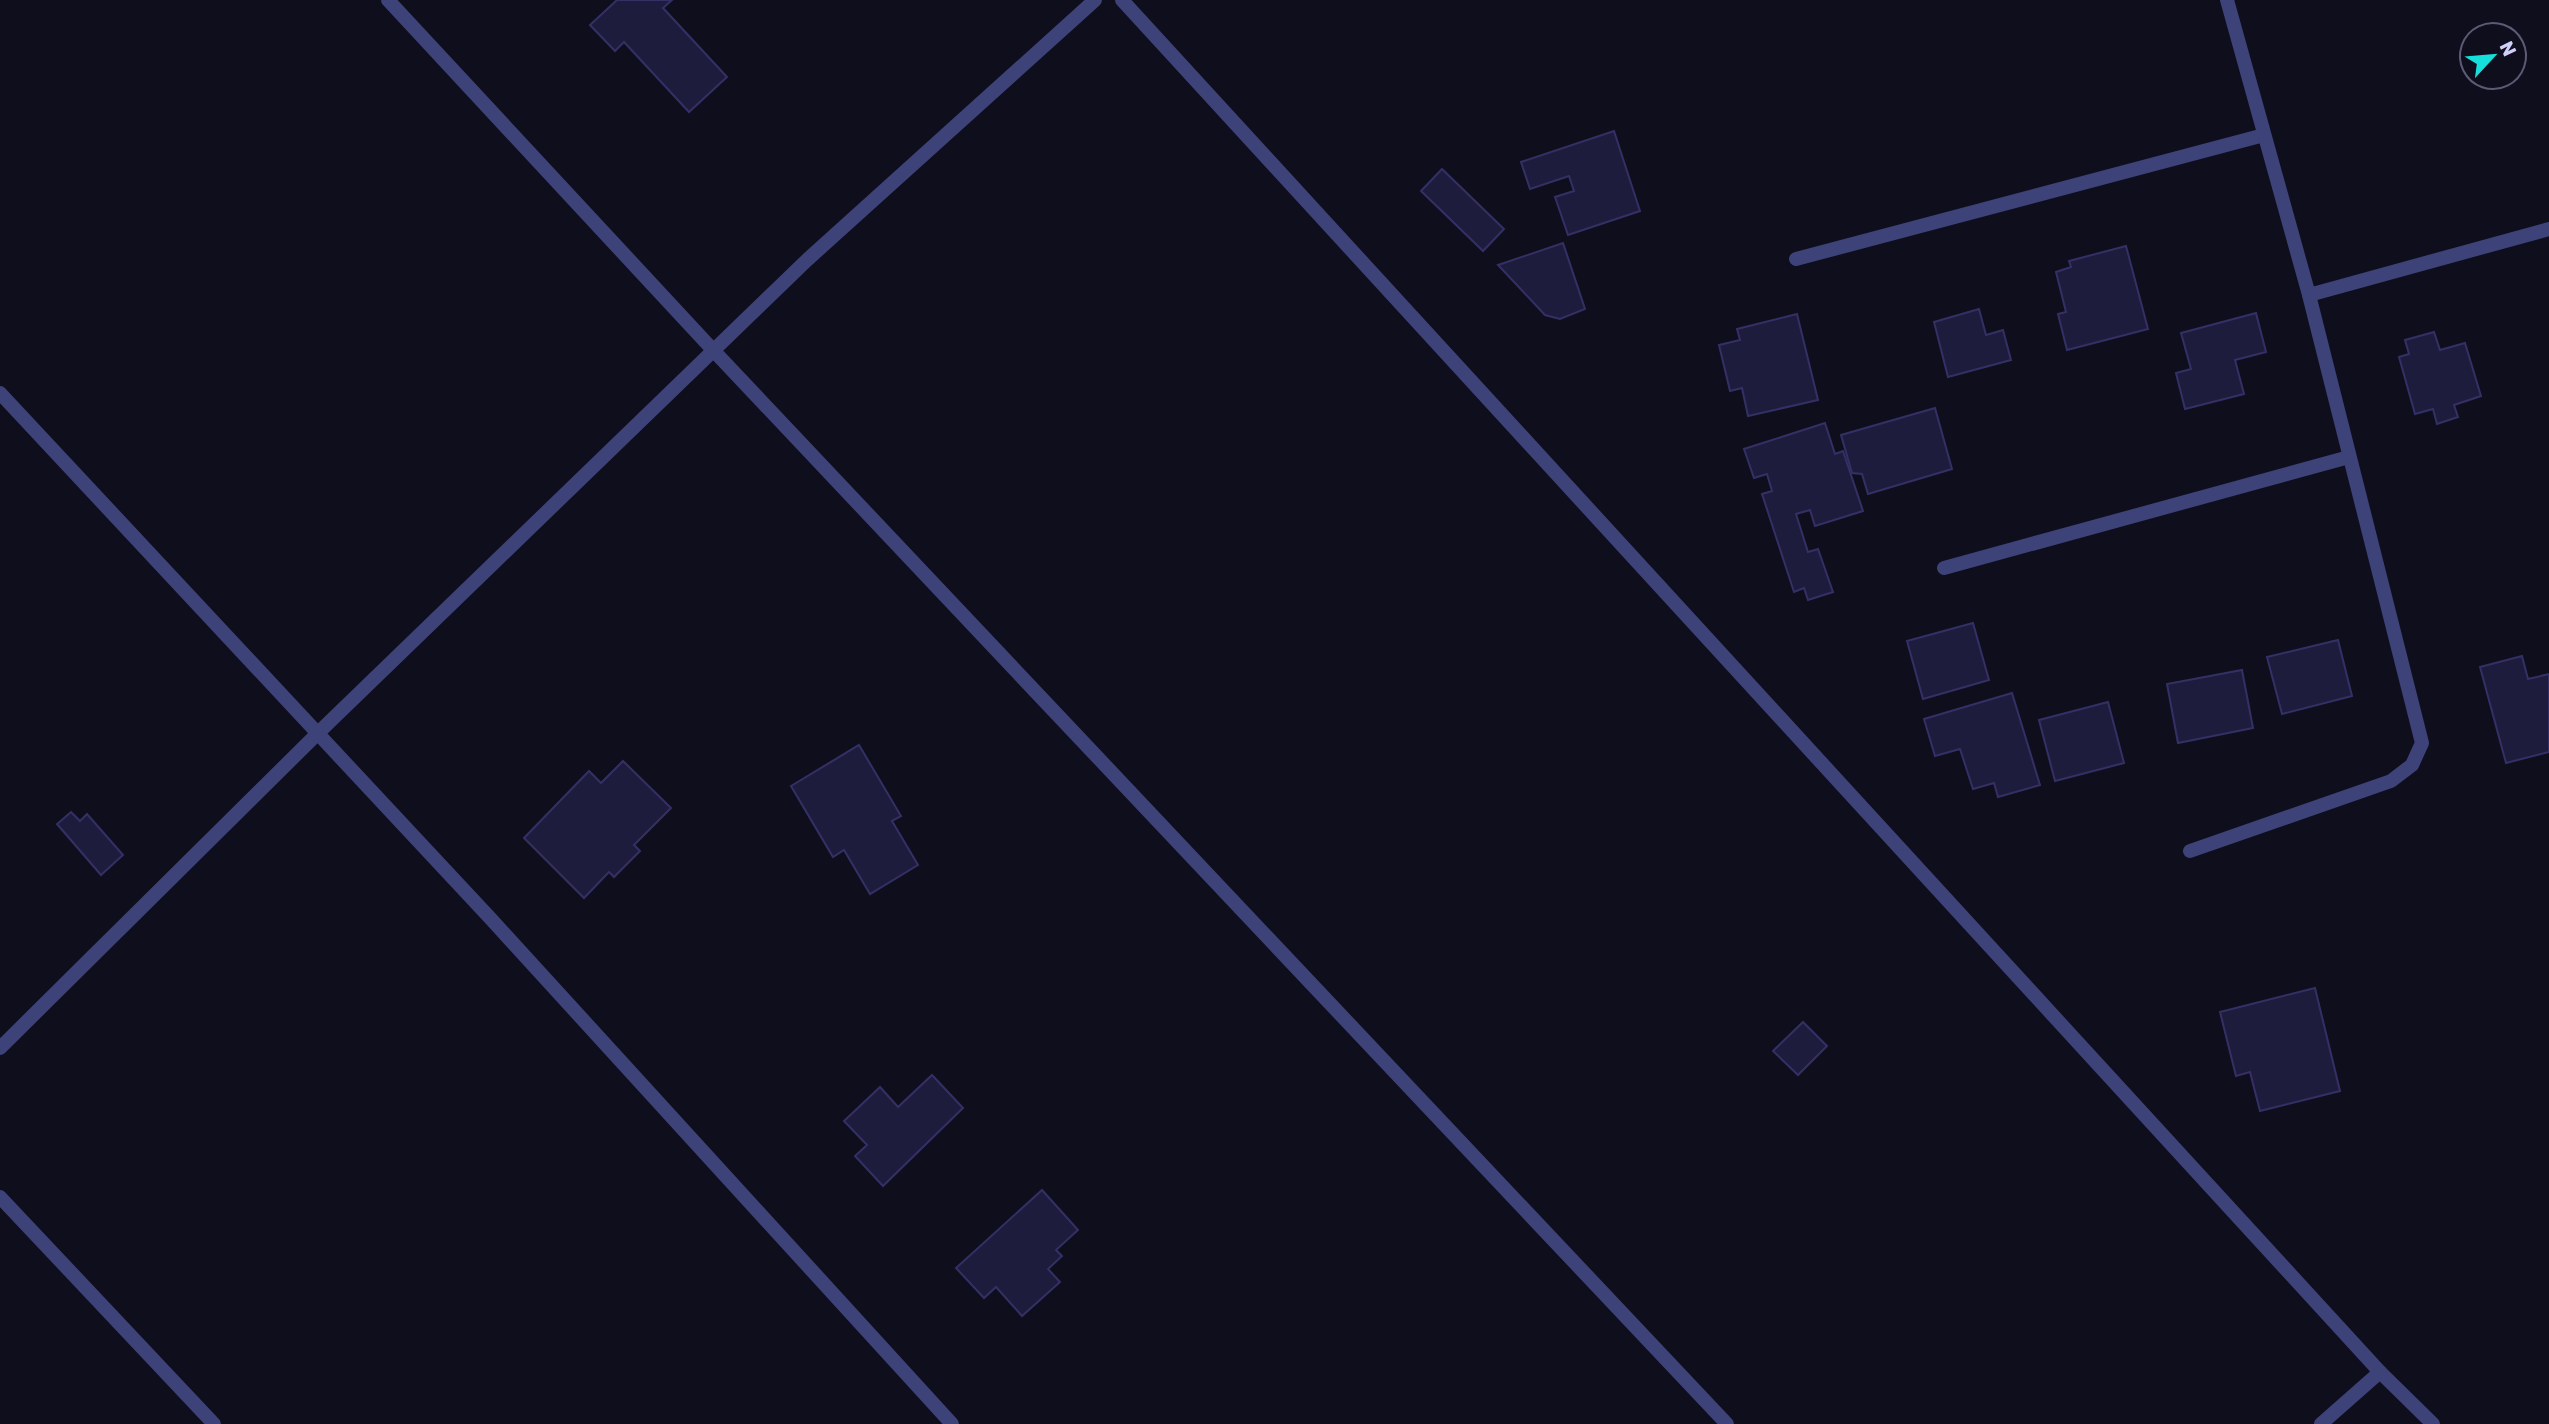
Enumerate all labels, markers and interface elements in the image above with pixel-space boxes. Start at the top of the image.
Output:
north arrow [2458,21,2528,91]
text: N [2494,38,2521,60]

